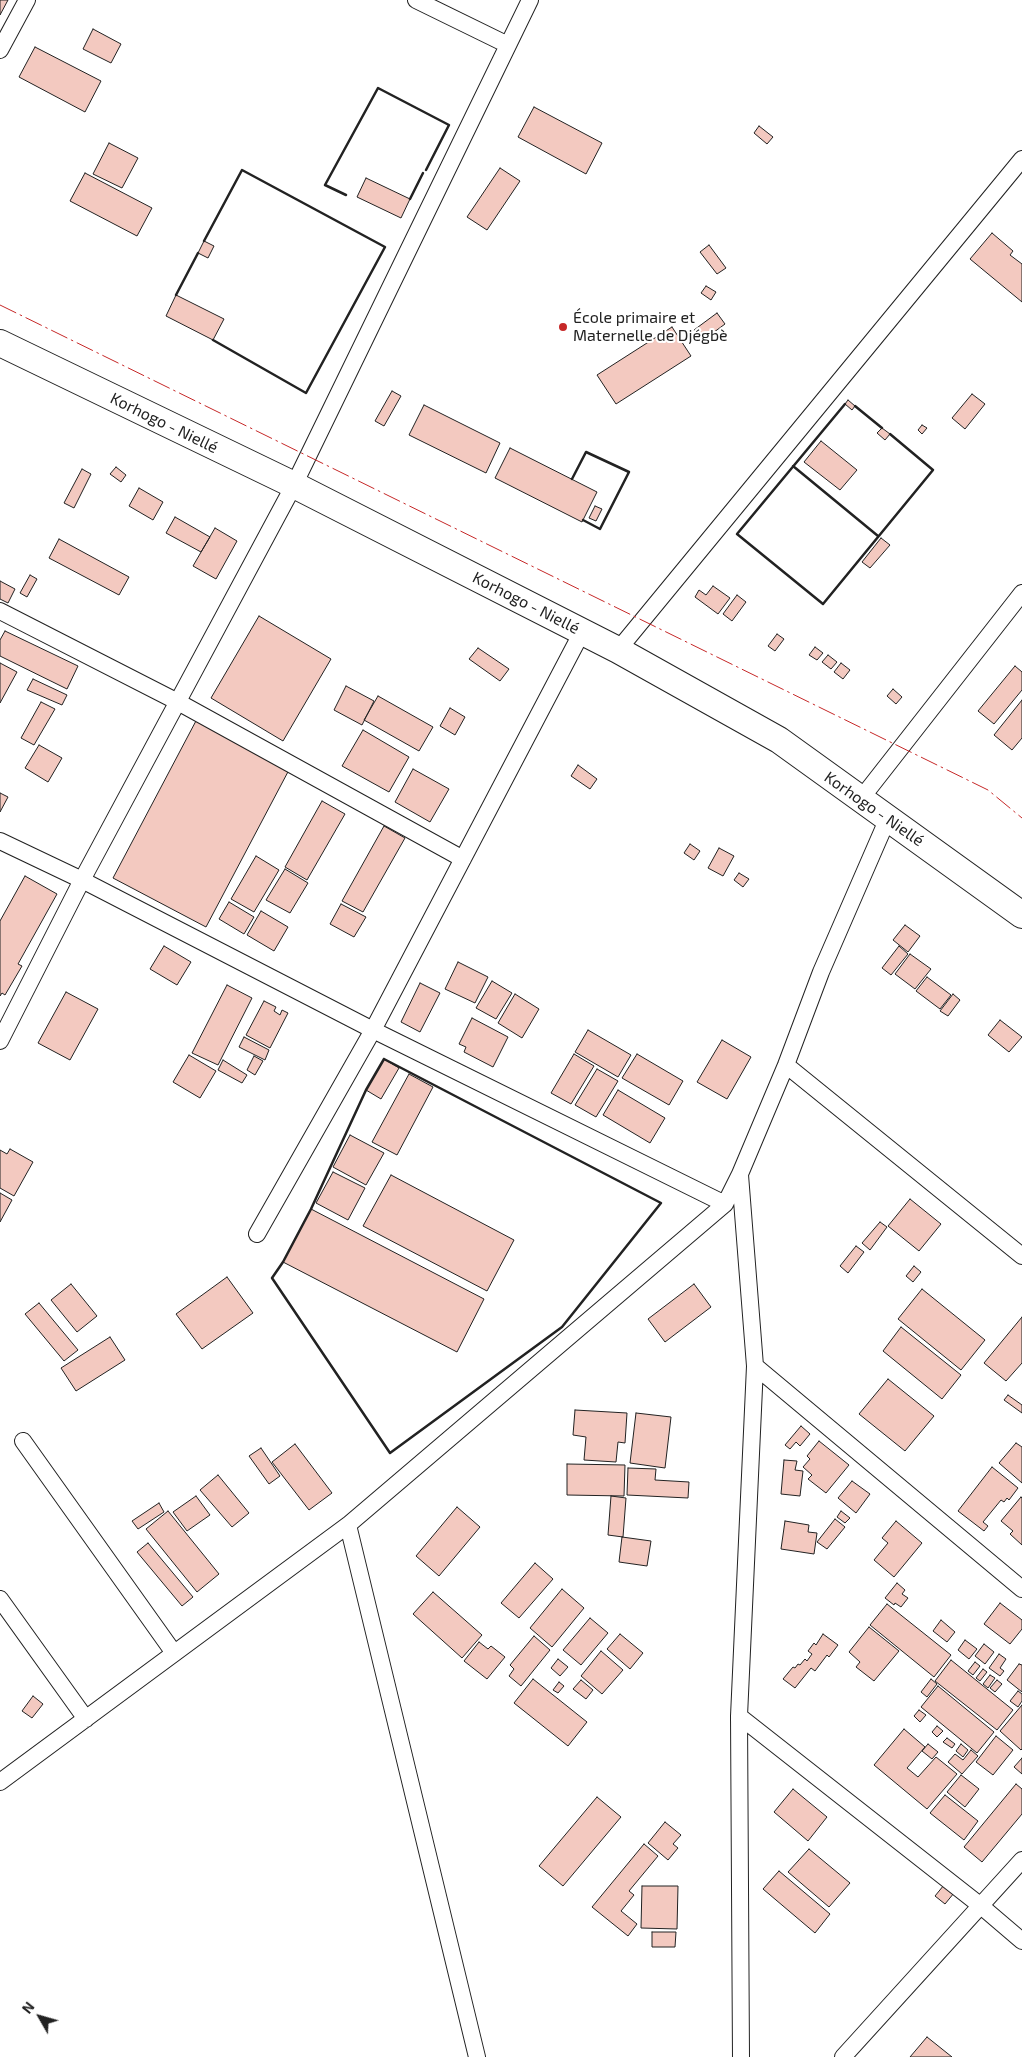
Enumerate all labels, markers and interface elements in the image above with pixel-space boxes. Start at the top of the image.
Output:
place label: École primaire et Maternelle de Djégbè [573,308,728,346]
marker: École primaire et Maternelle de Djégbè [557,321,569,333]
street label: Korhogo - Niellé [107,389,221,457]
street label: Korhogo - Niellé [469,568,583,638]
street label: Korhogo - Niellé [820,767,928,851]
north arrow [15,1992,65,2042]
text: N [18,1998,38,2017]

